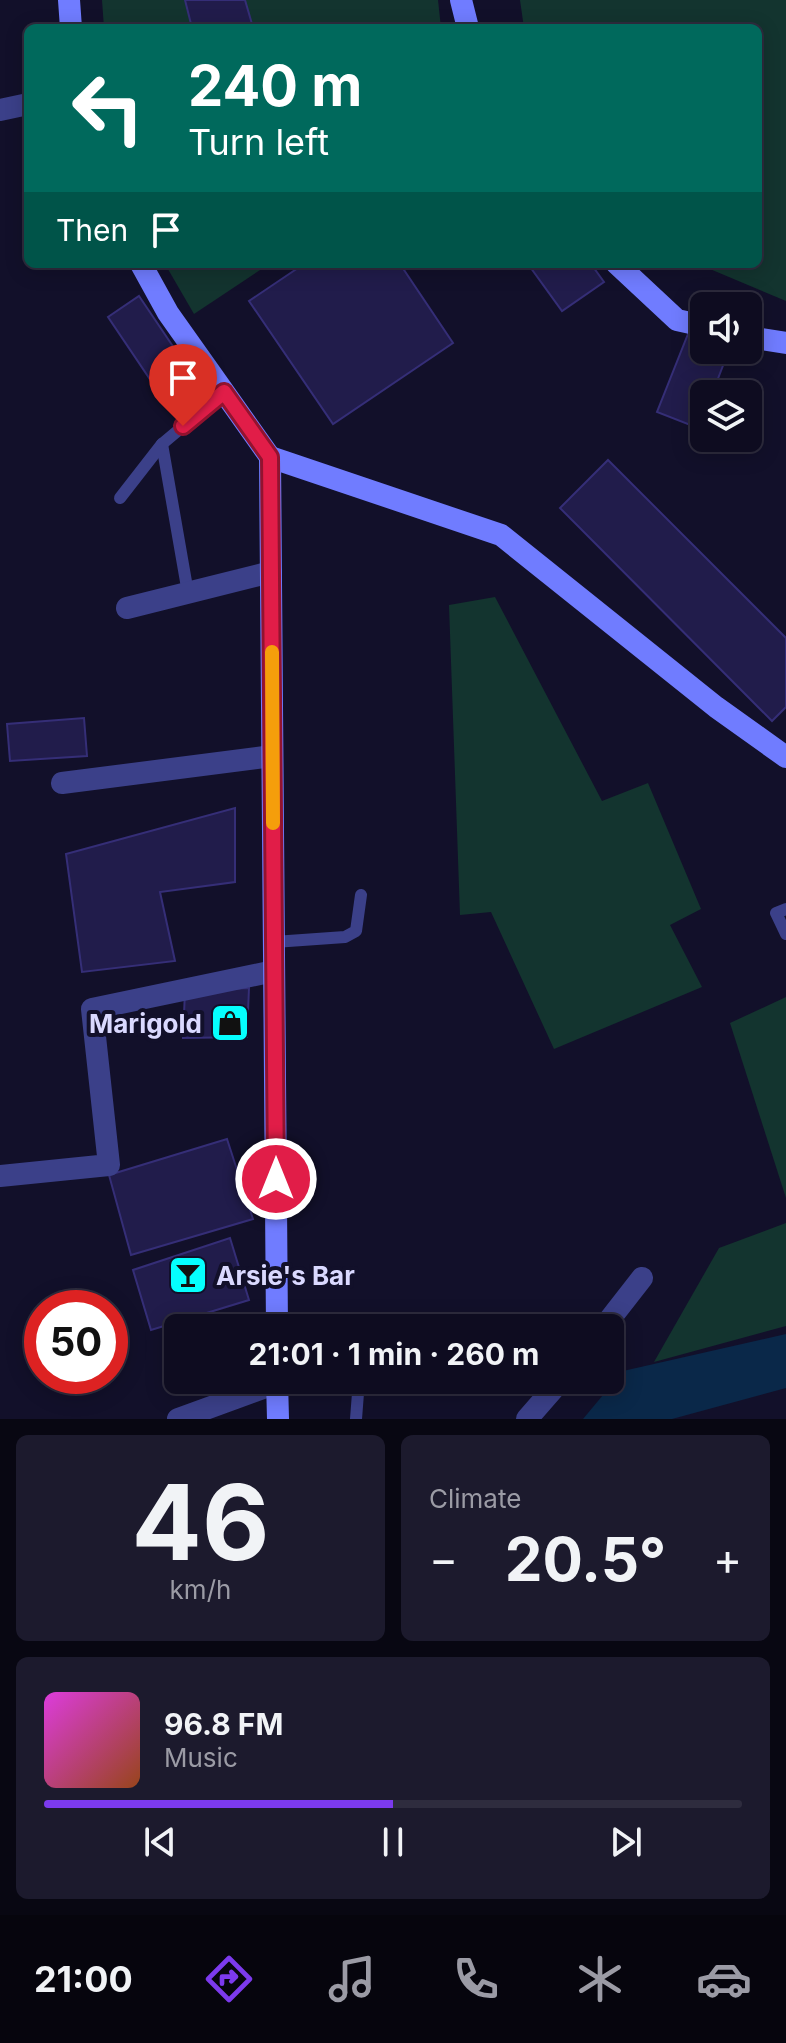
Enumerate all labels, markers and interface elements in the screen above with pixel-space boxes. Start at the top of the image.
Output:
text: 240 m [188,52,362,120]
icon: left [56,56,160,160]
text: Turn left [188,120,329,164]
icon: arrive [144,208,188,252]
text: Then [56,212,128,248]
map controls [690,292,762,452]
button: sound [690,292,762,364]
pin [149,344,217,426]
icon: arrive [161,356,205,400]
button: layers [690,380,762,452]
shop icon: Marigold [209,1002,251,1044]
place label: Marigold [89,1008,202,1039]
position arrow [234,1137,318,1221]
bar icon: Arsie's Bar [167,1254,209,1296]
place label: Arsie's Bar [216,1260,355,1291]
speed limit sign: 50 [24,1290,128,1394]
text: 21:01 · 1 min · 260 m [249,1336,539,1372]
text: 46 [132,1459,269,1585]
text: Climate [429,1483,521,1514]
text: 20.5° [505,1523,666,1595]
text: − [429,1532,458,1586]
text: + [713,1532,742,1586]
text: km/h [170,1574,231,1605]
text: 96.8 FM [164,1706,283,1742]
text: Music [164,1742,238,1773]
icon: previous [138,1820,182,1864]
icon: pause [371,1820,415,1864]
icon: next [604,1820,648,1864]
icon: directions [201,1951,257,2007]
icon: music [324,1951,380,2007]
icon: phone [448,1951,504,2007]
icon: climate [572,1951,628,2007]
icon: car [696,1951,752,2007]
text: 21:00 [34,1957,133,2001]

